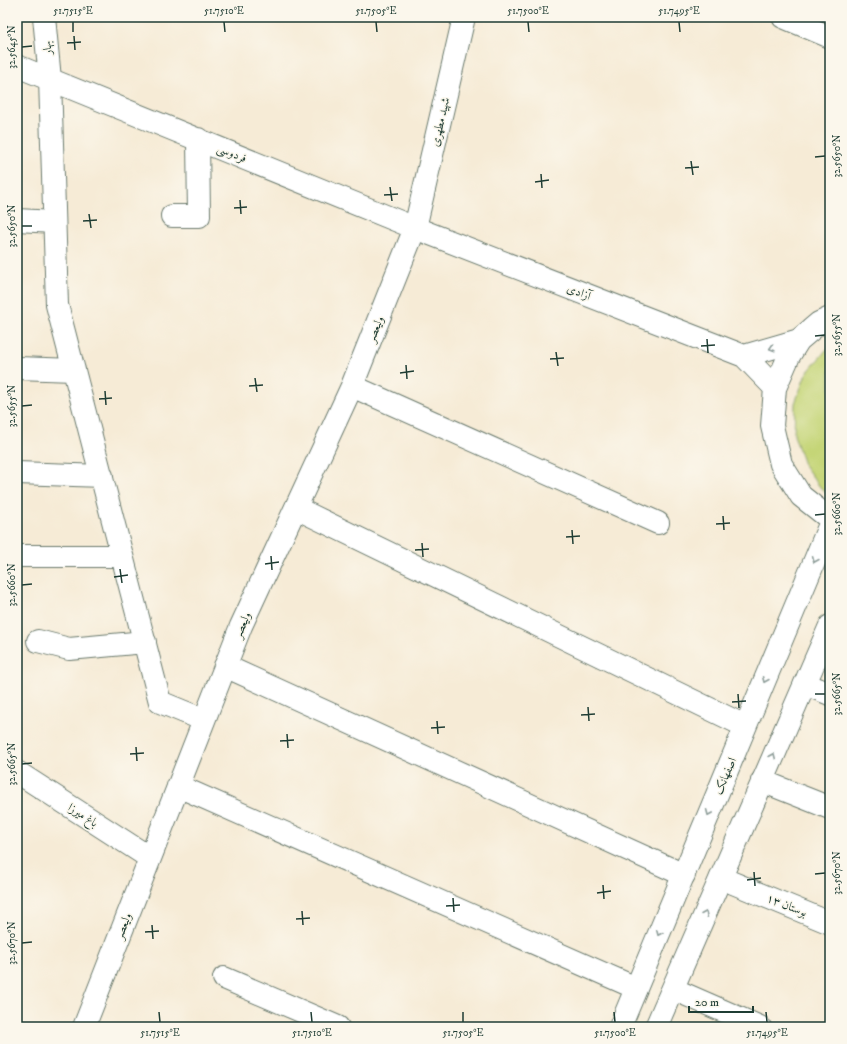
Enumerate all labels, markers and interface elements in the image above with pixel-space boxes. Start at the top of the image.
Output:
text: 51.7515°E [53,5,93,17]
text: 51.7510°E [204,5,244,17]
text: 51.7505°E [355,5,397,17]
text: 51.7500°E [507,5,549,17]
text: 51.7495°E [658,5,700,17]
text: 32.5645°N [6,25,18,69]
street label: بهار [39,40,56,57]
street label: شهید مطهری [428,96,453,148]
text: 32.5650°N [831,135,843,177]
street label: فردوسی [214,141,249,167]
text: 32.5650°N [6,205,18,247]
street label: آزادی [565,280,595,304]
street label: ولیعصر [363,314,388,346]
text: 32.5655°N [831,314,843,356]
one-way arrow [768,343,775,352]
text: 32.5655°N [6,385,18,427]
text: 32.5660°N [831,492,843,536]
one-way arrow [811,557,819,564]
text: 32.5660°N [6,563,18,607]
street label: ولیعصر [230,610,255,642]
text: 32.5665°N [831,673,843,715]
one-way arrow [761,677,769,684]
text: 32.5665°N [6,743,18,785]
one-way arrow [769,753,777,760]
street label: اصفهانک [711,755,740,797]
street label: باغ میرزا [63,800,101,833]
one-way arrow [706,809,714,816]
text: 32.5670°N [831,851,843,895]
street label: بوستان ۱۳ [764,891,809,920]
street label: ولیعصر [111,911,135,943]
one-way arrow [700,911,708,919]
text: 32.5670°N [6,921,18,965]
one-way arrow [656,929,664,936]
scale bar [689,988,753,1014]
text: 20 m [695,995,719,1010]
text: 51.7515°E [140,1027,180,1039]
text: 51.7510°E [292,1027,332,1039]
text: 51.7505°E [442,1027,484,1039]
text: 51.7500°E [594,1027,636,1039]
text: 51.7495°E [746,1027,788,1039]

